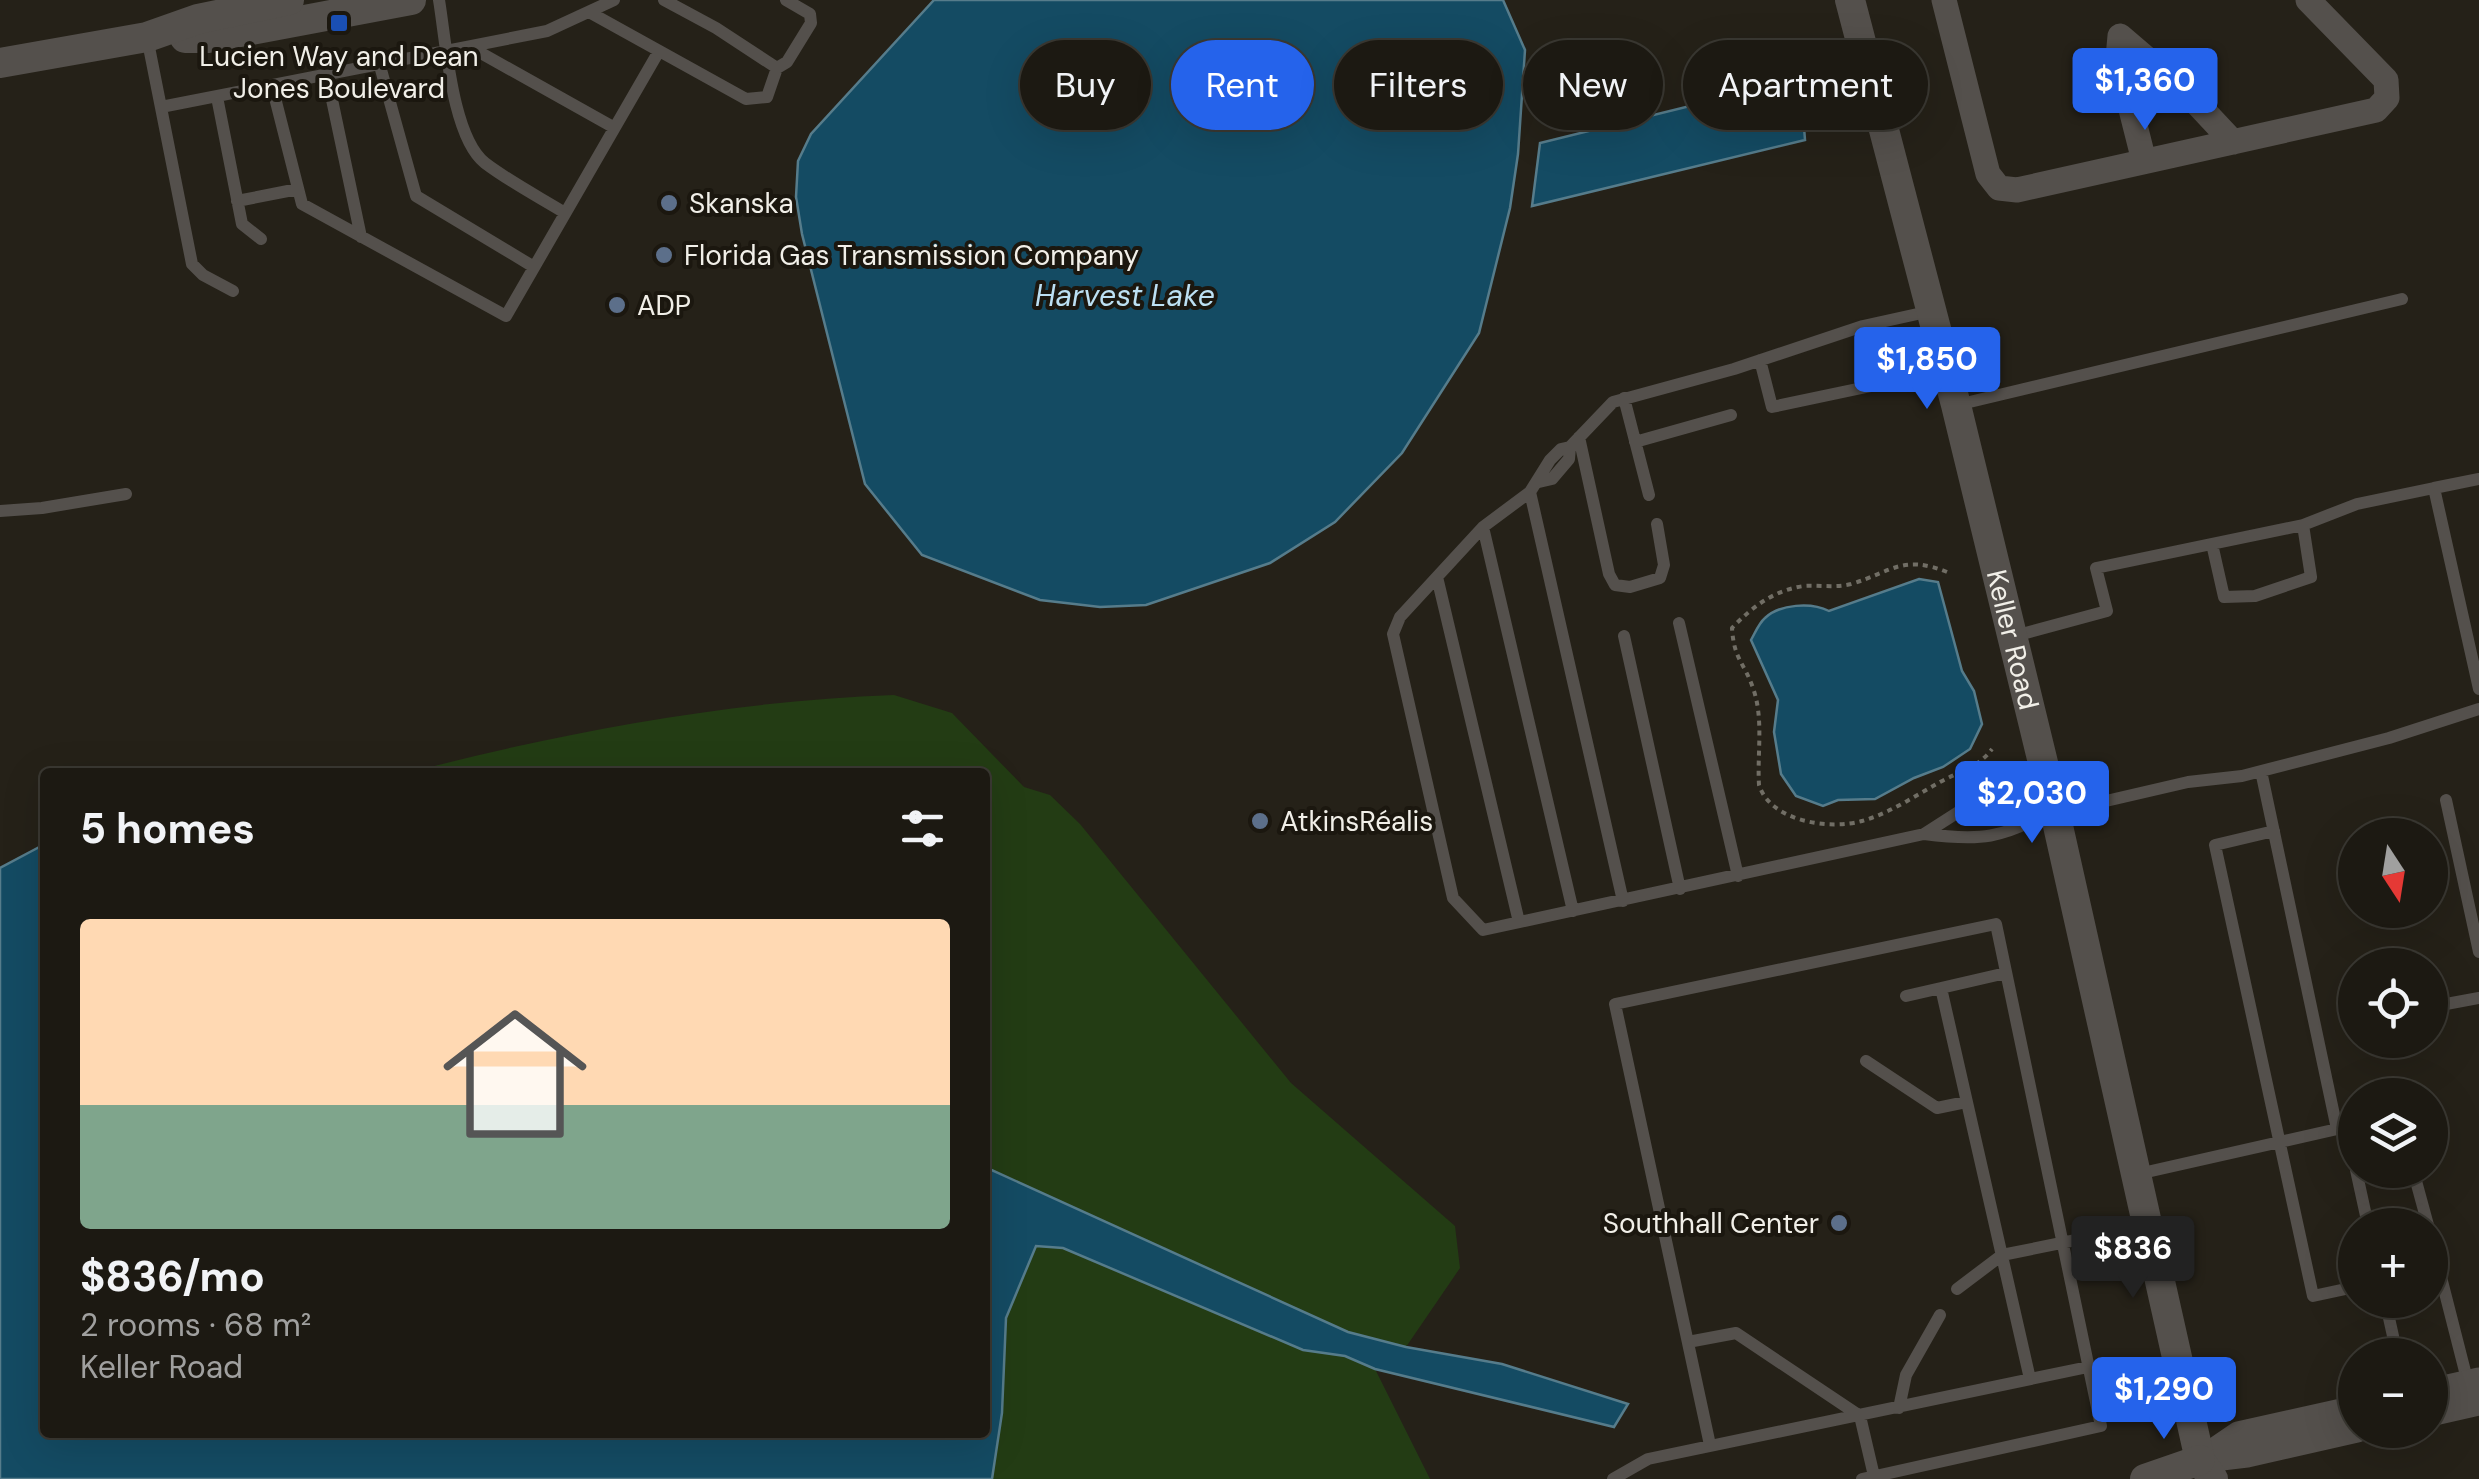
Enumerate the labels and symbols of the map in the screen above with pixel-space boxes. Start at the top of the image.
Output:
marker: Lucien Way and Dean Jones Boulevard [328,12,350,34]
place label: Lucien Way and Dean Jones Boulevard [199,38,479,107]
pin: $1,360 [2064,48,2226,133]
place label: Skanska [689,185,794,222]
marker: Skanska [658,192,680,214]
place label: Florida Gas Transmission Company [684,237,1139,274]
marker: Florida Gas Transmission Company [653,244,675,266]
water label: Harvest Lake [1035,276,1215,315]
place label: ADP [637,287,691,324]
marker: ADP [606,294,628,316]
pin: $1,850 [1846,327,2008,412]
street label: Keller Road [1978,566,2047,713]
pin: $2,030 [1951,761,2113,846]
place label: AtkinsRéalis [1280,803,1433,840]
marker: AtkinsRéalis [1249,810,1271,832]
north arrow [2338,818,2448,928]
place label: Southhall Center [1603,1205,1819,1242]
marker: Southhall Center [1828,1212,1850,1234]
pin: $836 [2074,1216,2192,1301]
pin: $1,290 [2083,1357,2245,1442]

